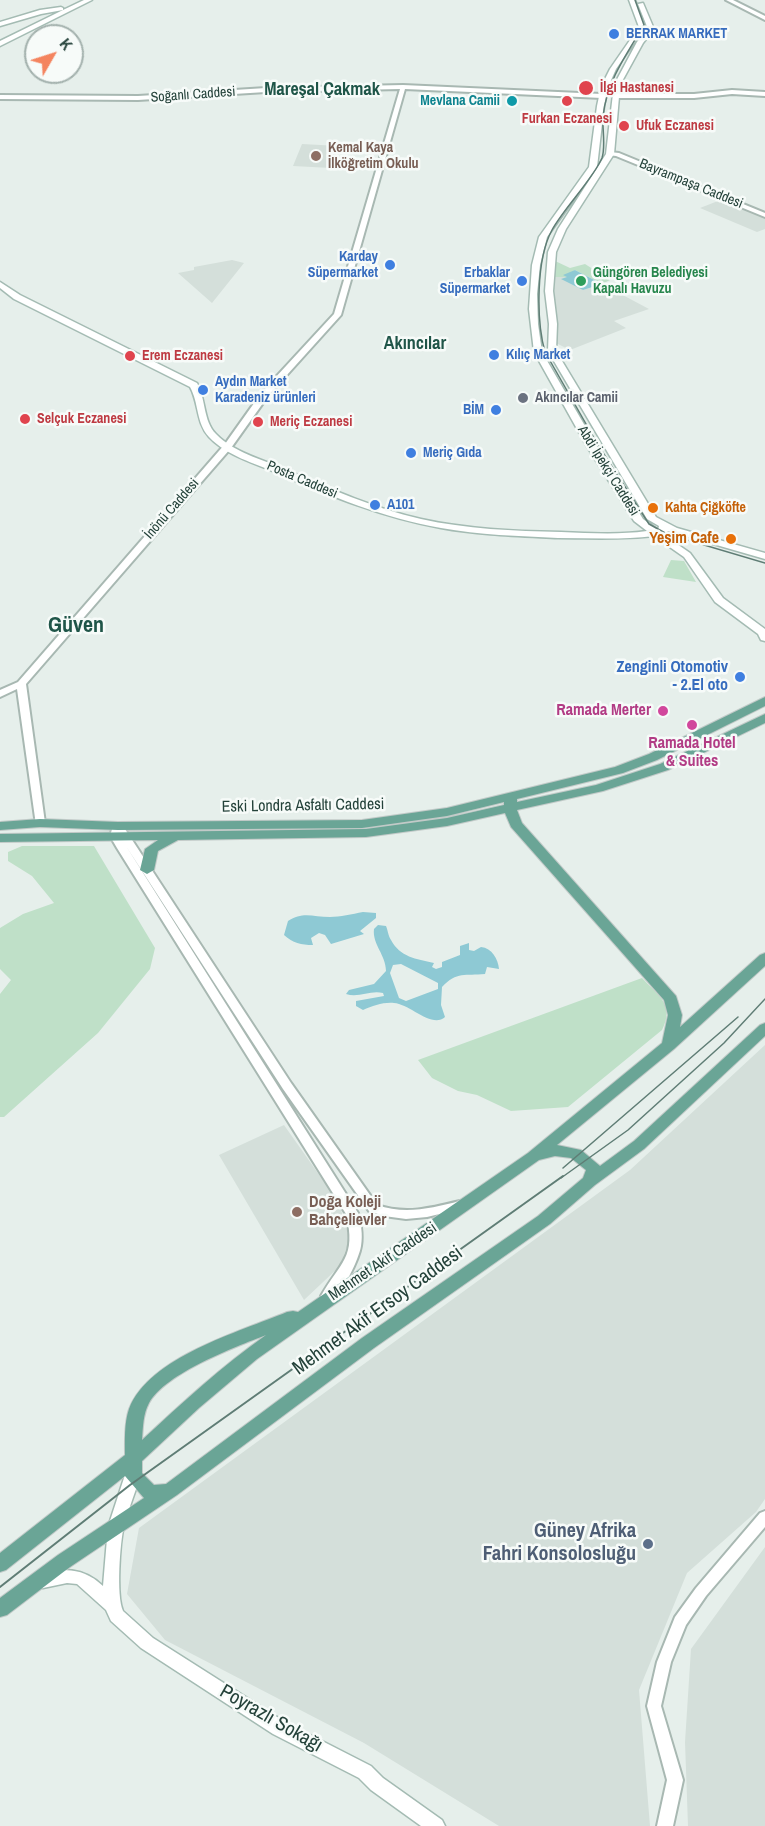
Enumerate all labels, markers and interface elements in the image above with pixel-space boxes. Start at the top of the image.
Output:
north arrow [24,24,84,84]
place label: BERRAK MARKET [626,26,727,42]
marker: BERRAK MARKET [607,27,621,41]
text: K [55,33,78,55]
district label: Mareşal Çakmak [264,79,380,101]
marker: İlgi Hastanesi [577,79,595,97]
place label: İlgi Hastanesi [600,80,674,96]
street label: Soğanlı Caddesi [150,84,236,106]
place label: Mevlana Camii [420,93,500,109]
marker: Mevlana Camii [505,94,519,108]
marker: Furkan Eczanesi [560,94,574,108]
place label: Furkan Eczanesi [522,111,612,127]
place label: Ufuk Eczanesi [636,118,714,134]
marker: Ufuk Eczanesi [617,119,631,133]
place label: Kemal Kaya İlköğretim Okulu [328,140,419,172]
marker: Kemal Kaya İlköğretim Okulu [309,149,323,163]
street label: Bayrampaşa Caddesi [637,156,745,212]
place label: Karday Süpermarket [308,249,378,282]
marker: Karday Süpermarket [383,258,397,272]
place label: Erbaklar Süpermarket [440,265,510,298]
place label: Güngören Belediyesi Kapalı Havuzu [593,265,708,298]
marker: Erbaklar Süpermarket [515,274,529,288]
marker: Güngören Belediyesi Kapalı Havuzu [574,274,588,288]
district label: Akıncılar [384,333,446,355]
place label: Kılıç Market [506,347,570,363]
place label: Erem Eczanesi [142,348,223,364]
marker: Kılıç Market [487,348,501,362]
marker: Erem Eczanesi [123,349,137,363]
place label: Aydın Market Karadeniz ürünleri [215,374,316,406]
marker: Aydın Market Karadeniz ürünleri [196,383,210,397]
place label: Akıncılar Camii [535,390,618,406]
marker: Akıncılar Camii [516,391,530,405]
place label: BİM [463,402,484,418]
marker: BİM [489,403,503,417]
place label: Selçuk Eczanesi [37,411,126,427]
marker: Selçuk Eczanesi [18,412,32,426]
place label: Meriç Eczanesi [270,414,352,430]
marker: Meriç Eczanesi [251,415,265,429]
street label: Abdi İpekçi Caddesi [573,423,643,519]
place label: Meriç Gıda [423,445,482,461]
marker: Meriç Gıda [404,446,418,460]
street label: Posta Caddesi [264,458,340,502]
street label: İnönü Caddesi [141,475,203,543]
place label: A101 [387,497,414,513]
marker: A101 [368,498,382,512]
place label: Kahta Çiğköfte [665,500,746,516]
marker: Kahta Çiğköfte [646,501,660,515]
place label: Yeşim Cafe [649,529,719,549]
marker: Yeşim Cafe [724,532,738,546]
district label: Güven [48,613,104,639]
place label: Zenginli Otomotiv - 2.El oto [616,658,728,696]
marker: Zenginli Otomotiv - 2.El oto [733,670,747,684]
place label: Ramada Merter [556,701,651,721]
marker: Ramada Merter [656,704,670,718]
marker: Ramada Hotel & Suites [685,718,699,732]
place label: Ramada Hotel & Suites [648,734,736,772]
street label: Eski Londra Asfaltı Caddesi [222,795,384,817]
place label: Doğa Koleji Bahçelievler [309,1193,386,1231]
marker: Doğa Koleji Bahçelievler [290,1205,304,1219]
street label: Mehmet Akif Caddesi [325,1219,441,1305]
street label: Mehmet Akif Ersoy Caddesi [288,1241,468,1381]
place label: Güney Afrika Fahri Konsolosluğu [483,1520,636,1567]
marker: Güney Afrika Fahri Konsolosluğu [641,1537,655,1551]
street label: Poyrazlı Sokağı [215,1680,327,1758]

